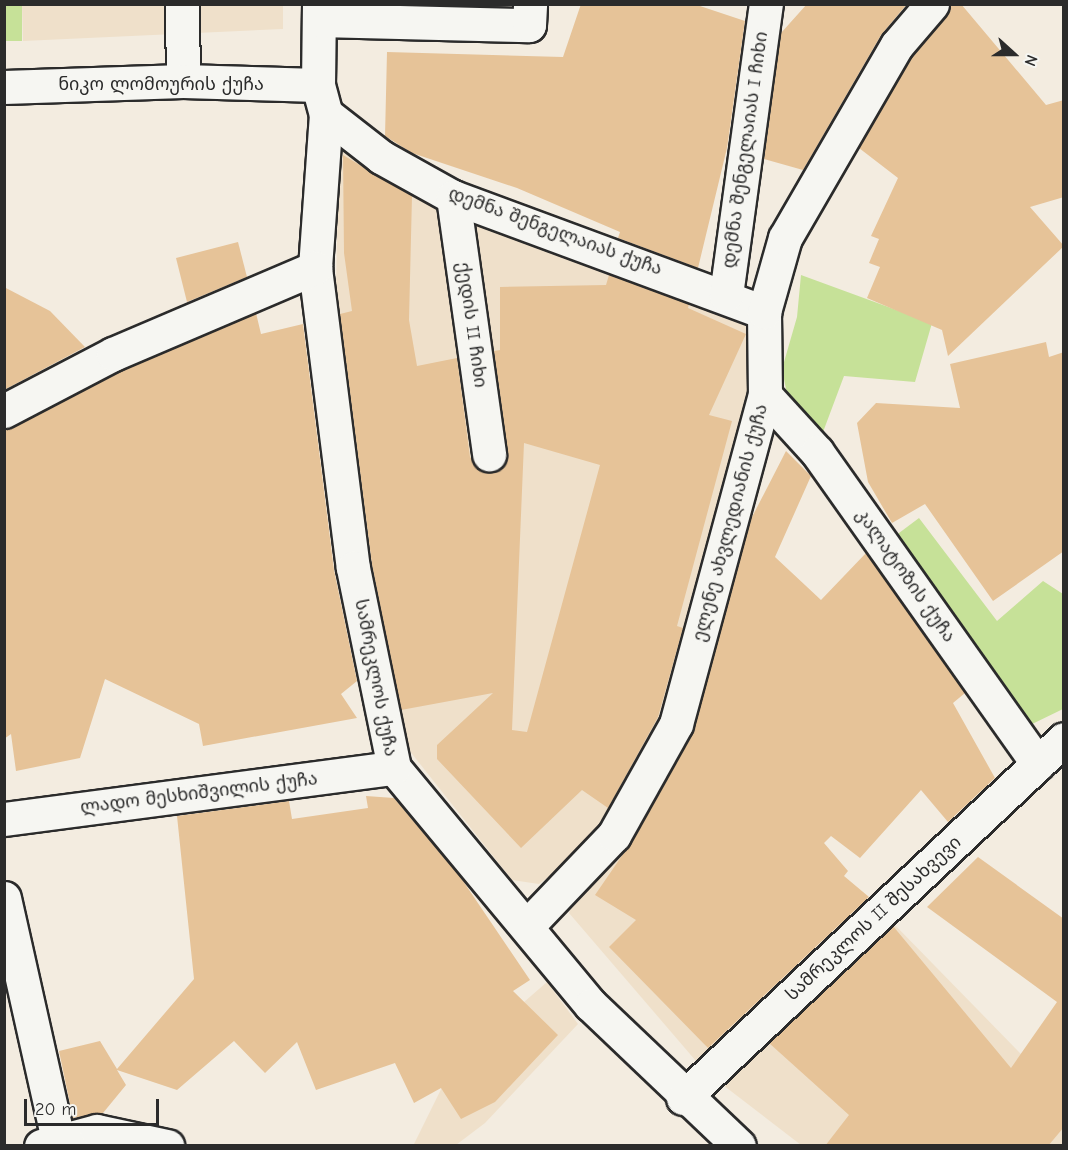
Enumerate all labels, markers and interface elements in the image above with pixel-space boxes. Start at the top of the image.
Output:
north arrow [984,24,1044,84]
street label: დემნა შენგელაიას I ჩიხი [719,30,773,270]
text: N [1021,52,1041,69]
street label: ნიკო ლომოურის ქუჩა [58,74,264,96]
street label: დემნა შენგელაიას ქუჩა [445,183,665,281]
street label: ქედის II ჩიხი [451,261,491,389]
street label: ელენე ახვლედიანის ქუჩა [689,402,773,644]
street label: კალატოზის ქუჩა [851,505,959,647]
street label: სამრეკლოს ქუჩა [349,598,401,758]
street label: ლადო მესხიშვილის ქუჩა [79,769,319,819]
street label: სამრეკლოს II შესახვევი [782,832,966,1006]
scale bar [27,1087,162,1125]
text: 20 m [35,1099,76,1120]

